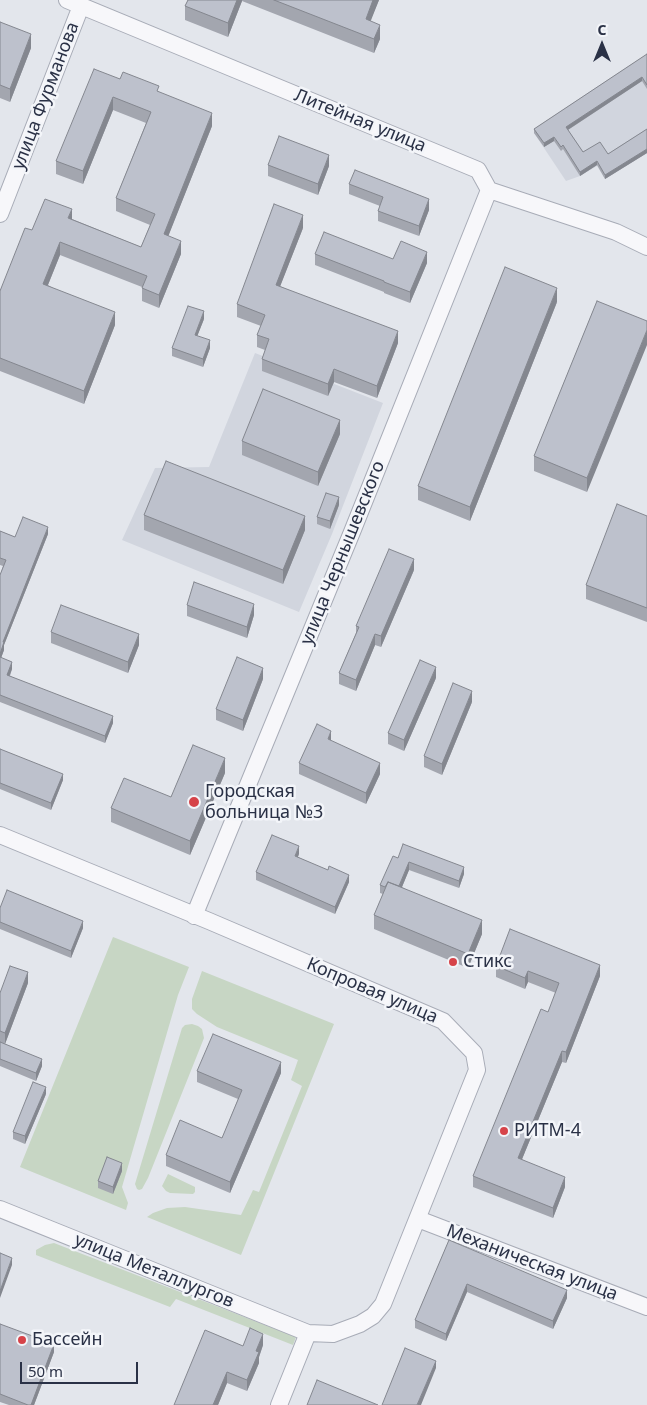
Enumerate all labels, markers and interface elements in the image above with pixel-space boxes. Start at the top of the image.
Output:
street label: улица Фурманова [8,19,84,173]
north arrow [577,20,627,70]
text: С [597,20,607,39]
street label: Литейная улица [291,85,429,157]
street label: улица Чернышевского [296,458,390,648]
place label: Городская больница №3 [205,781,323,824]
marker: Городская больница №3 [187,795,201,809]
place label: Стикс [463,951,512,973]
street label: Копровая улица [303,954,441,1028]
marker: Стикс [447,956,459,968]
place label: РИТМ-4 [514,1120,581,1142]
marker: РИТМ-4 [498,1125,510,1137]
street label: Механическая улица [443,1220,621,1306]
street label: улица Металлургов [71,1229,237,1313]
place label: Бассейн [32,1329,103,1351]
marker: Бассейн [16,1334,28,1346]
scale bar [22,1352,140,1384]
text: 50 m [28,1361,63,1381]

